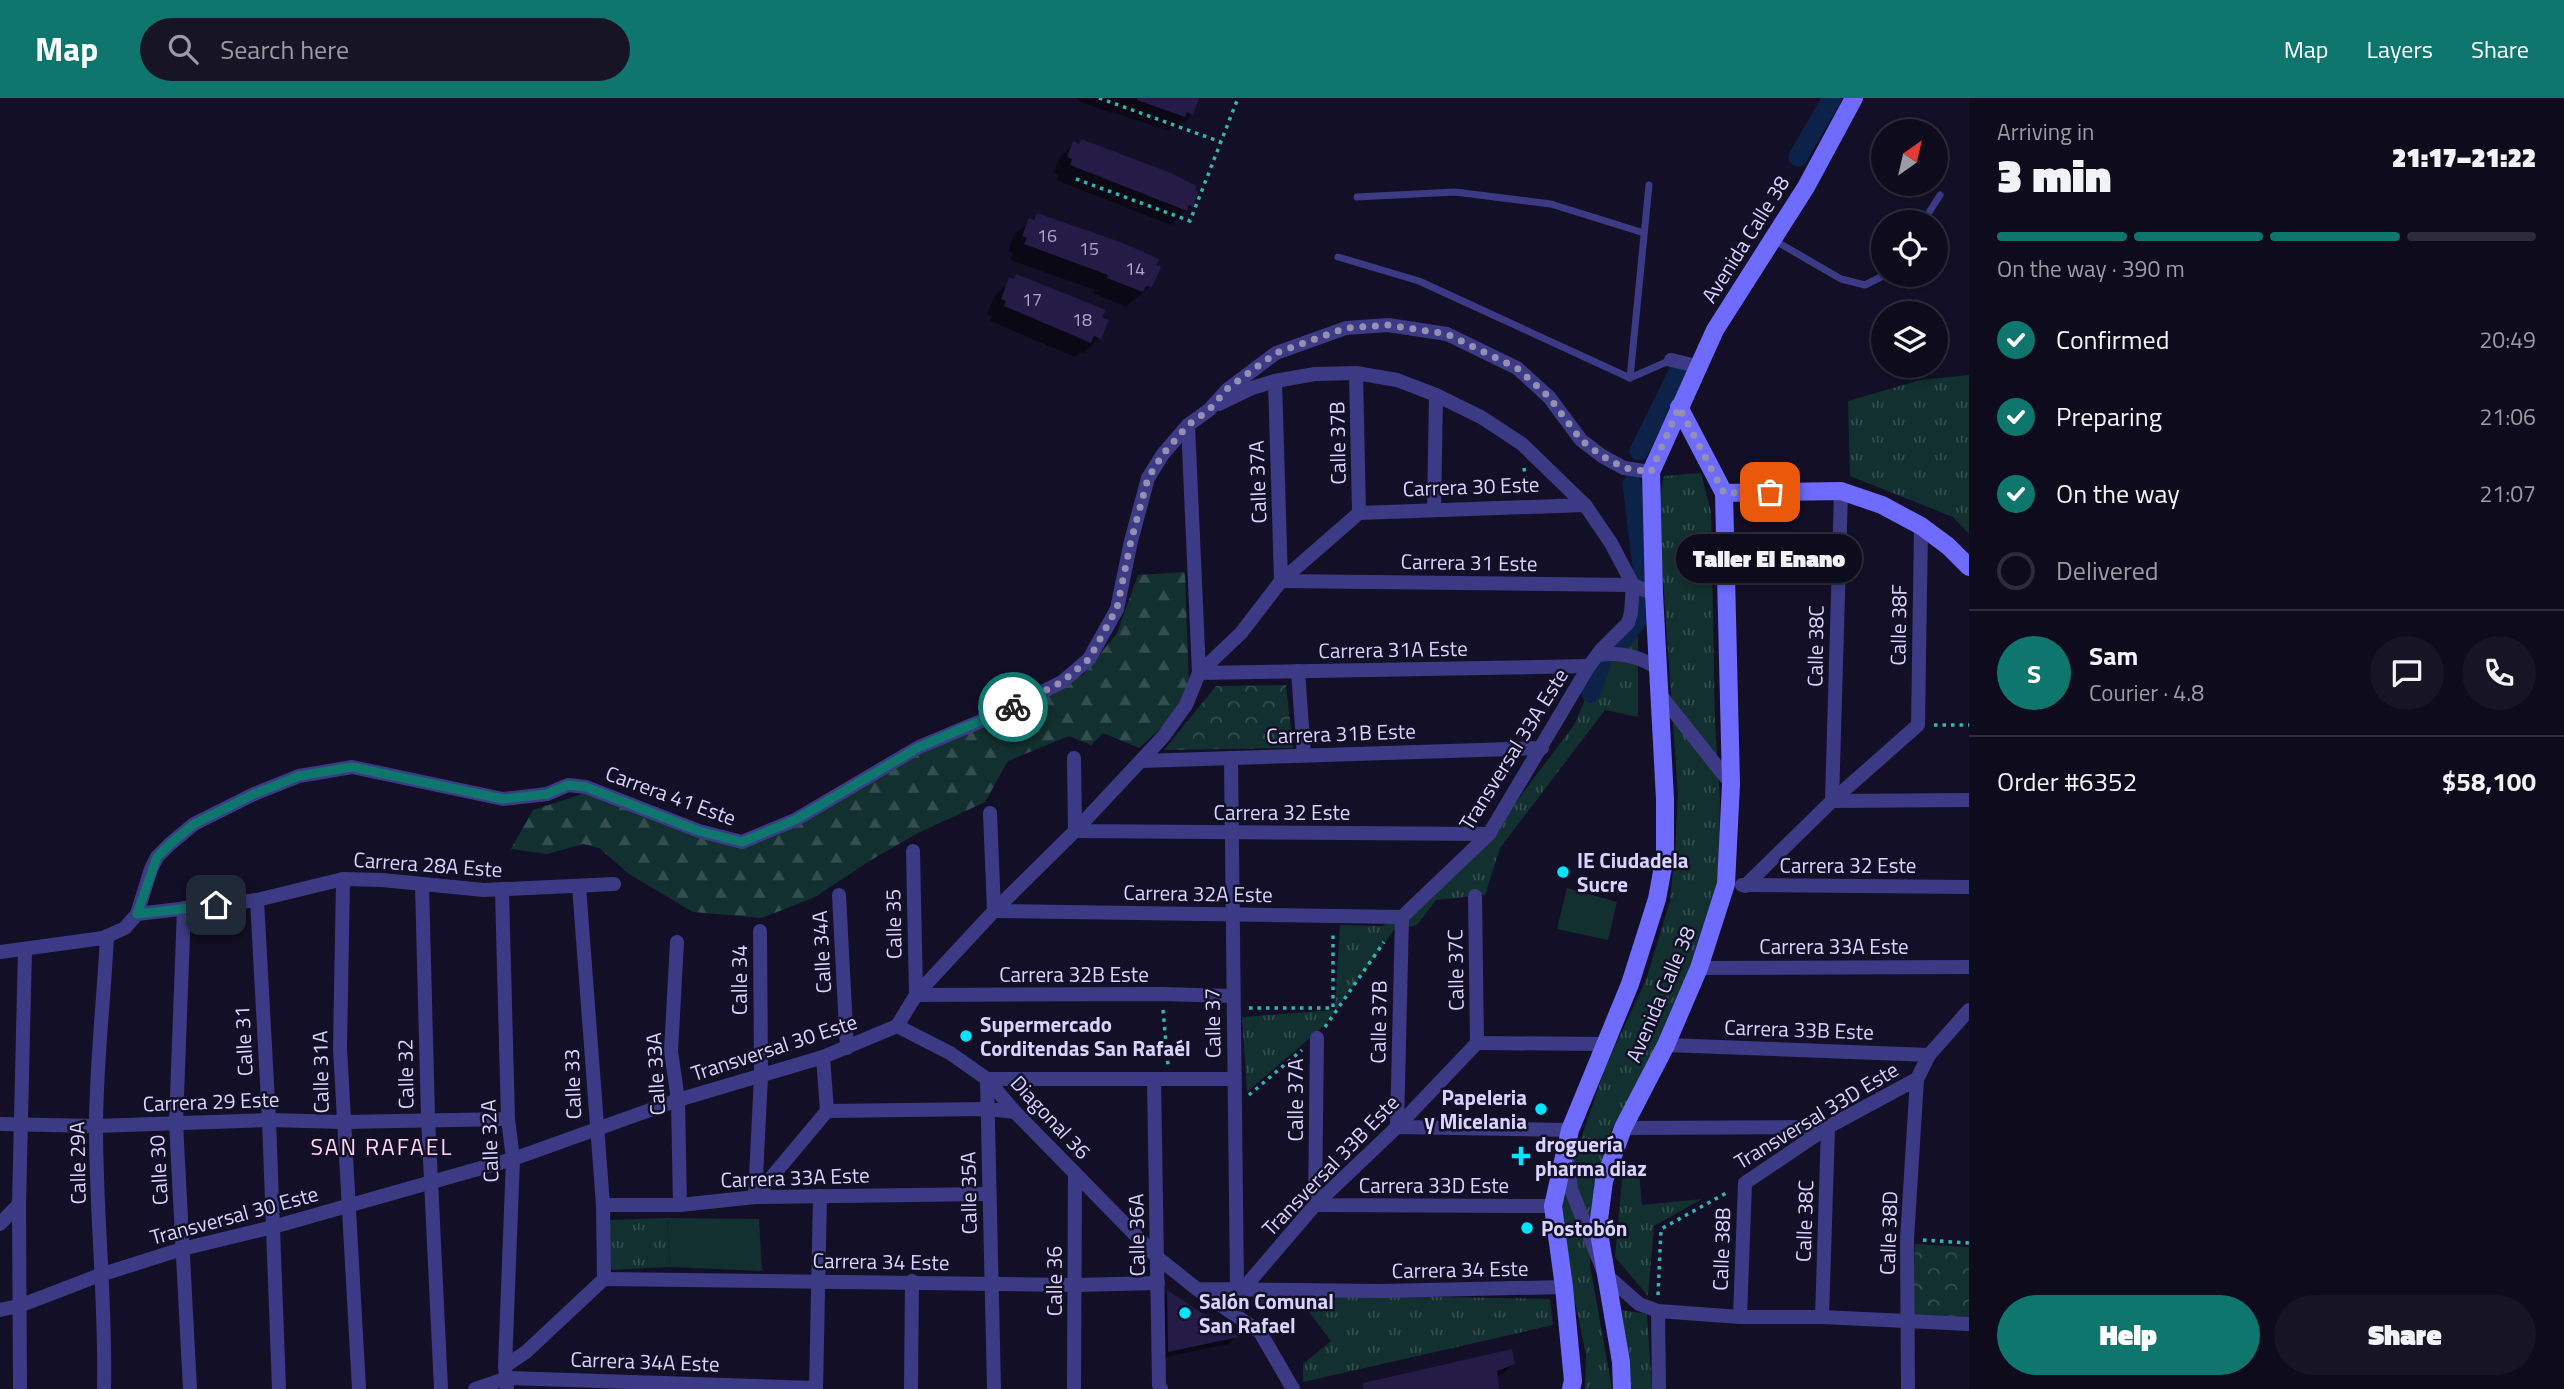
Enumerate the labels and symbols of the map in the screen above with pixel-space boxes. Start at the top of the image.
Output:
north arrow [1871,119,1948,196]
street label: Avenida Calle 38 [1693,169,1797,309]
house number: 16 [1037,222,1057,249]
house number: 15 [1079,235,1099,262]
house number: 14 [1125,255,1145,282]
house number: 17 [1022,286,1042,313]
house number: 18 [1072,306,1092,333]
street label: Calle 37B [1320,401,1354,485]
street label: Calle 37A [1240,440,1274,524]
pin [1740,462,1800,522]
street label: Carrera 30 Este [1402,468,1540,504]
callout: Taller El Enano [1677,534,1863,583]
street label: Carrera 31 Este [1400,545,1538,579]
street label: Calle 38F [1881,584,1915,666]
street label: Calle 38C [1798,605,1832,687]
street label: Carrera 31A Este [1318,632,1468,666]
street label: Transversal 33A Este [1450,662,1576,836]
courier [978,672,1048,742]
street label: Carrera 31B Este [1266,714,1416,752]
street label: Carrera 41 Este [601,757,741,833]
street label: Carrera 32 Este [1214,796,1350,828]
street label: Carrera 28A Este [352,843,504,885]
place label: IE Ciudadela Sucre [1577,844,1689,900]
street label: Carrera 32 Este [1780,849,1916,881]
marker: IE Ciudadela Sucre [1555,864,1571,880]
pin [186,875,246,935]
street label: Carrera 32A Este [1123,876,1273,910]
street label: Calle 35 [876,889,910,959]
street label: Calle 34A [803,909,839,994]
street label: Avenida Calle 38 [1617,921,1703,1067]
street label: Calle 37C [1438,929,1472,1011]
street label: Carrera 33A Este [1759,930,1909,962]
street label: Calle 34 [723,945,755,1015]
street label: Carrera 32B Este [999,958,1149,990]
street label: Calle 37B [1361,980,1395,1064]
street label: Calle 37 [1195,988,1229,1058]
street label: Calle 31 [225,1005,261,1077]
street label: Transversal 30 Este [687,1005,861,1089]
place label: Supermercado Corditendas San Rafaél [980,1008,1191,1064]
street label: Carrera 33B Este [1724,1010,1874,1048]
marker: Supermercado Corditendas San Rafaél [958,1028,974,1044]
street label: Calle 31A [303,1030,337,1114]
street label: Calle 33A [637,1031,673,1116]
street label: Calle 32 [388,1039,422,1109]
street label: Calle 33 [555,1048,589,1120]
street label: Transversal 33D Este [1728,1053,1904,1177]
street label: Calle 37A [1279,1058,1311,1141]
street label: Diagonal 36 [1003,1068,1099,1166]
place label: Papeleria y Micelania [1424,1081,1527,1137]
street label: Carrera 29 Este [142,1083,280,1119]
street label: Transversal 33B Este [1254,1087,1406,1243]
street label: Calle 32A [472,1099,506,1183]
marker: Papeleria y Micelania [1533,1101,1549,1117]
street label: Calle 29A [60,1121,94,1205]
place label: droguería pharma diaz [1535,1128,1647,1184]
district label: SAN RAFAEL [310,1129,454,1164]
street label: Calle 30 [140,1134,176,1206]
marker: droguería pharma diaz [1513,1148,1529,1164]
street label: Calle 35A [951,1151,985,1235]
street label: Carrera 33A Este [720,1158,870,1196]
street label: Carrera 33D Este [1359,1169,1509,1201]
street label: Transversal 30 Este [146,1177,322,1253]
street label: Calle 38C [1787,1180,1821,1262]
street label: Calle 38D [1871,1190,1905,1276]
street label: Calle 36A [1119,1193,1153,1277]
street label: Calle 38B [1704,1207,1738,1291]
place label: Postobón [1541,1212,1627,1244]
marker: Postobón [1519,1220,1535,1236]
street label: Carrera 34 Este [812,1244,950,1278]
street label: Calle 36 [1038,1246,1070,1316]
street label: Carrera 34 Este [1391,1252,1529,1286]
place label: Salón Comunal San Rafael [1199,1285,1334,1341]
marker: Salón Comunal San Rafael [1177,1305,1193,1321]
street label: Carrera 34A Este [570,1342,720,1380]

